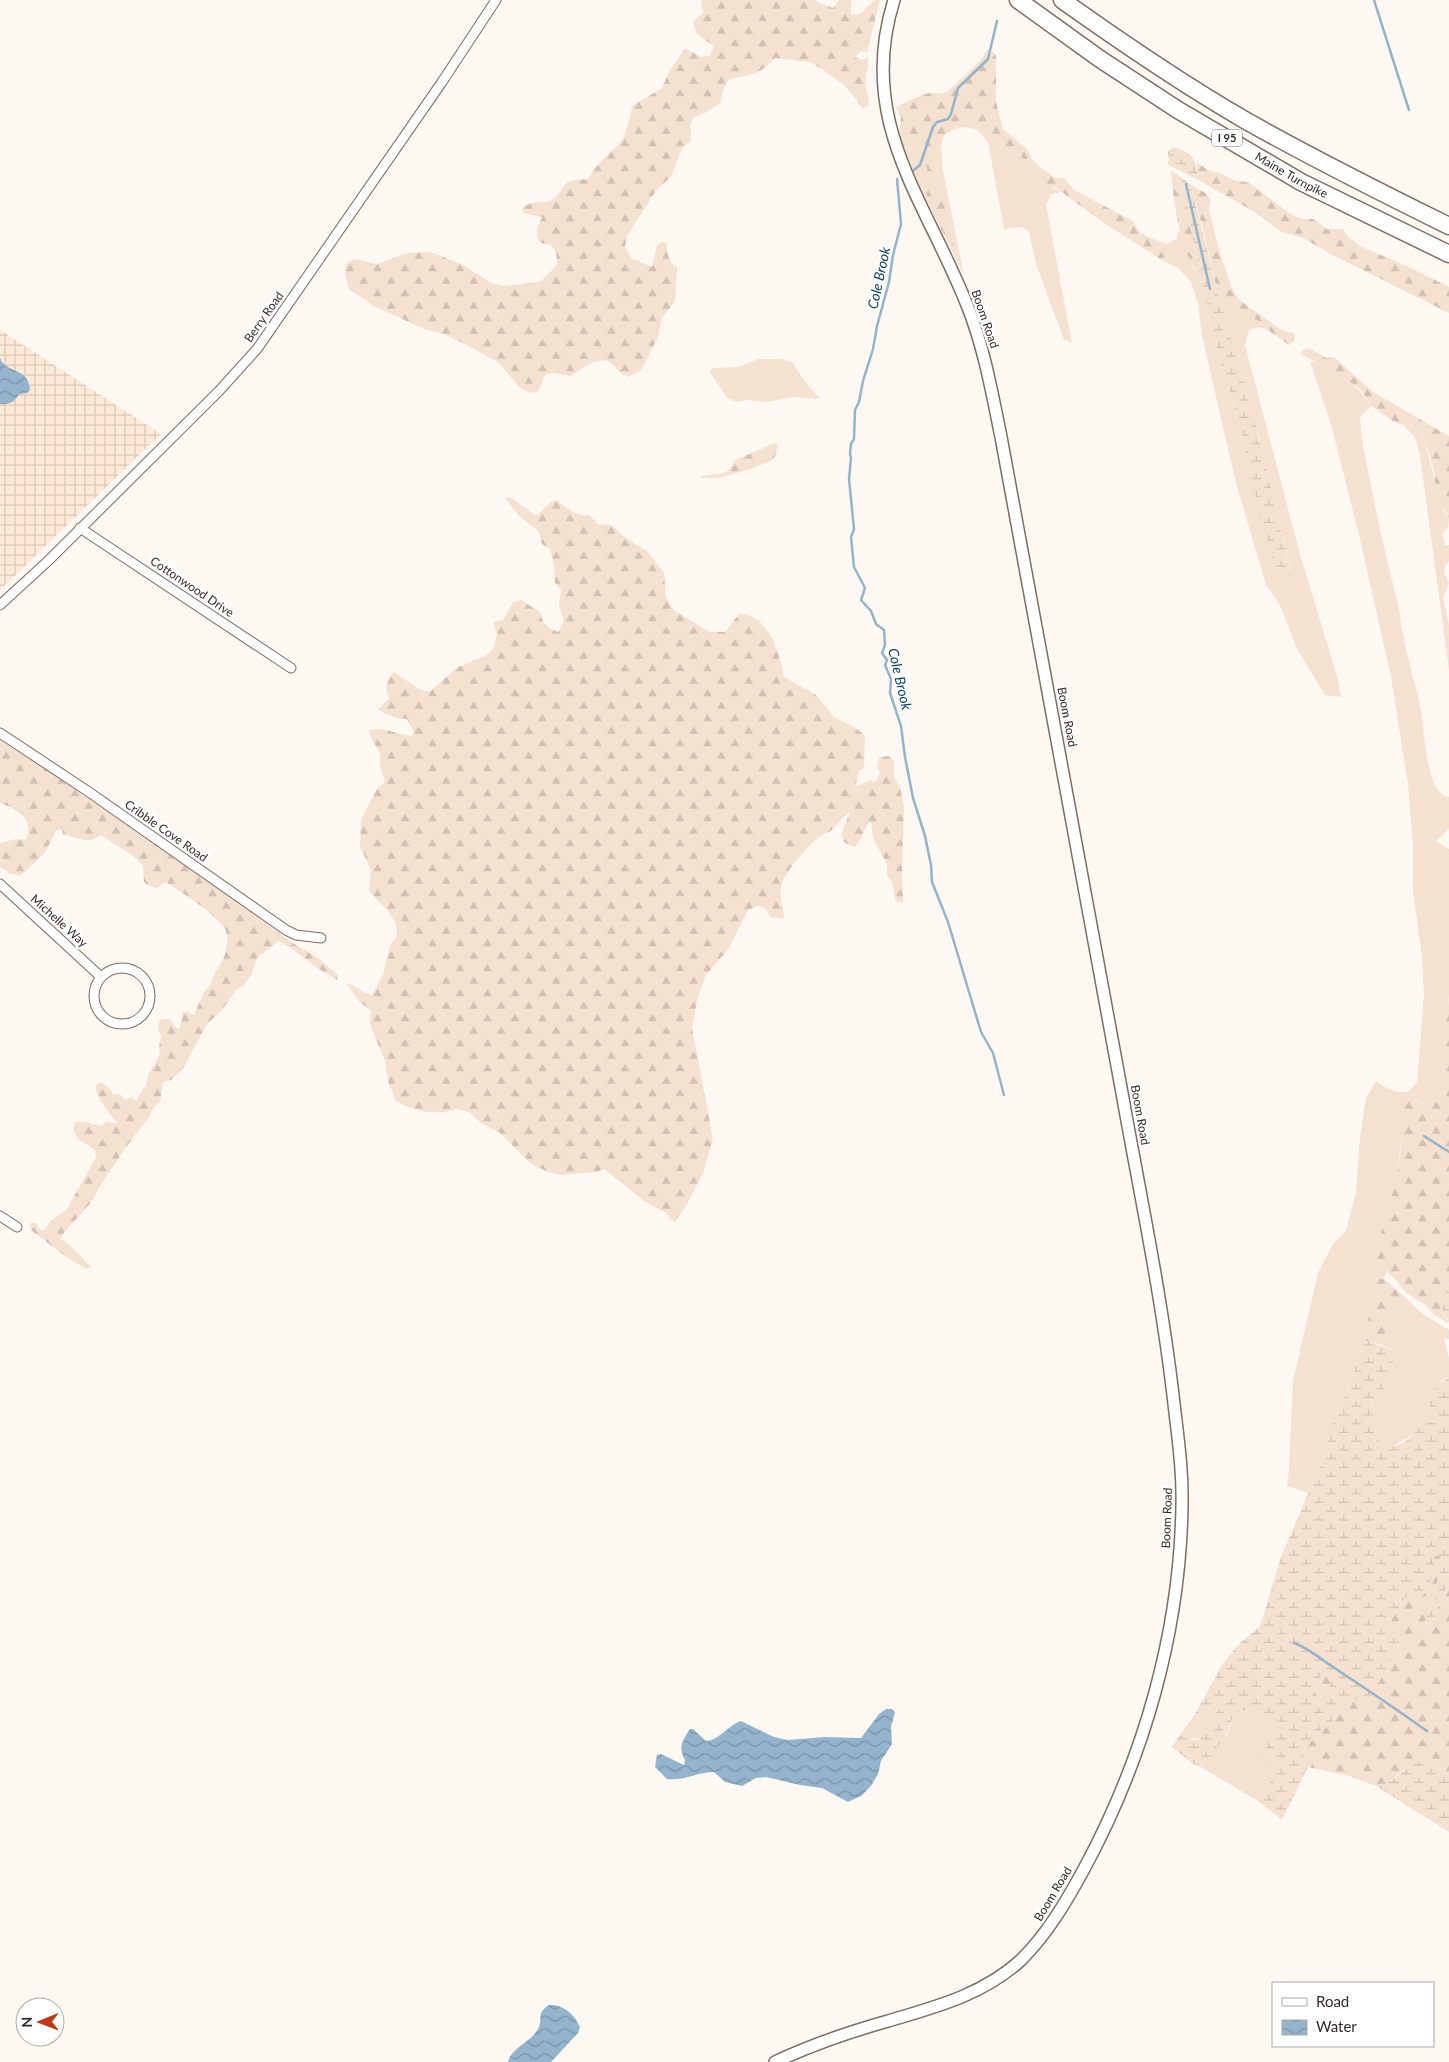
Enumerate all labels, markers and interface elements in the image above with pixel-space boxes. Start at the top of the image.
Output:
road number: I 95 [1212,130,1242,146]
street label: Maine Turnpike [1252,149,1330,201]
water label: Cole Brook [864,245,893,310]
street label: Boom Road [968,288,1002,350]
street label: Berry Road [241,289,286,345]
street label: Cottonwood Drive [148,553,237,620]
water label: Cole Brook [885,646,916,712]
street label: Boom Road [1054,686,1081,748]
street label: Cribble Cove Road [122,796,211,865]
street label: Michelle Way [28,891,91,951]
street label: Boom Road [1128,1084,1153,1146]
street label: Boom Road [1158,1487,1175,1549]
street label: Boom Road [1030,1864,1075,1924]
legend [1272,1982,1434,2047]
text: Road [1316,1992,1349,2010]
north arrow [15,1997,65,2047]
text: N [18,2017,35,2028]
text: Water [1316,2017,1357,2035]

